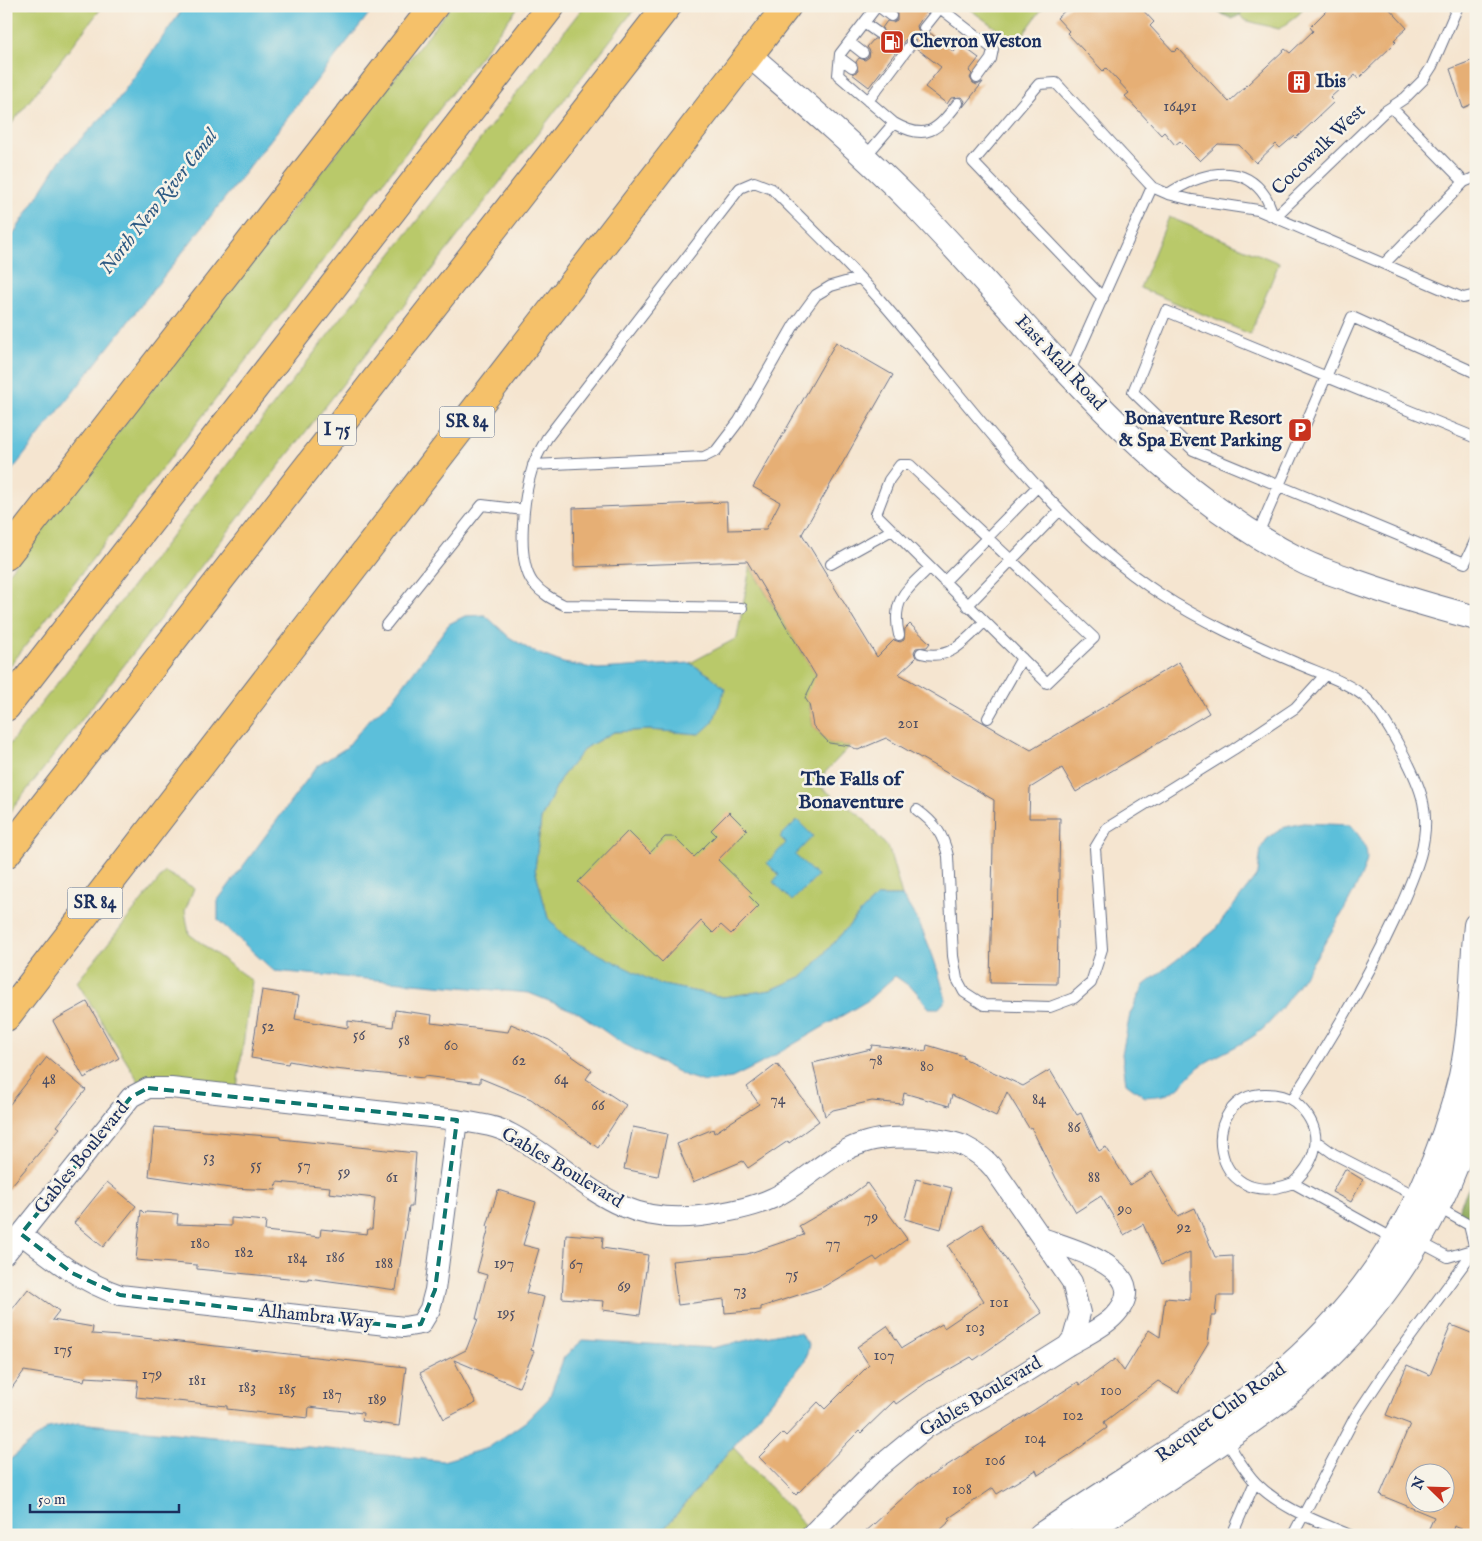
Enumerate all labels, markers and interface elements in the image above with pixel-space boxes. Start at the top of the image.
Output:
fuel station icon: Chevron Weston [879,29,905,55]
place label: Chevron Weston [910,30,1042,54]
building icon: Ibis [1286,69,1312,95]
place label: Ibis [1316,70,1346,94]
house number: 16491 [1163,97,1197,117]
street label: Cocowalk West [1267,99,1371,201]
water label: North New River Canal [95,123,225,280]
street label: East Mall Road [1010,310,1111,417]
road number: SR 84 [440,407,494,438]
place label: Bonaventure Resort & Spa Event Parking [1119,407,1283,453]
road number: I 75 [318,414,356,446]
parking icon: Bonaventure Resort & Spa Event Parking [1287,417,1313,443]
house number: 201 [897,714,919,734]
district label: The Falls of Bonaventure [798,767,905,815]
road number: SR 84 [68,888,122,918]
house number: 52 [261,1017,275,1037]
house number: 56 [353,1026,366,1046]
house number: 58 [398,1031,410,1051]
house number: 60 [444,1036,458,1056]
house number: 62 [512,1051,526,1071]
house number: 78 [869,1051,883,1071]
house number: 80 [920,1057,934,1077]
house number: 48 [42,1070,56,1090]
house number: 64 [554,1070,568,1090]
house number: 74 [770,1090,786,1110]
house number: 84 [1032,1090,1046,1110]
street label: Gables Boulevard [29,1096,135,1219]
house number: 66 [591,1096,605,1116]
house number: 86 [1067,1118,1081,1138]
street label: Gables Boulevard [497,1122,628,1214]
house number: 53 [203,1148,215,1168]
house number: 55 [250,1156,262,1176]
house number: 57 [297,1156,311,1176]
house number: 59 [338,1163,350,1183]
house number: 61 [386,1168,398,1188]
house number: 88 [1088,1168,1100,1188]
house number: 90 [1117,1200,1133,1220]
house number: 79 [864,1208,878,1228]
house number: 92 [1176,1218,1191,1238]
house number: 180 [190,1234,210,1254]
house number: 77 [826,1234,840,1254]
house number: 182 [234,1243,254,1263]
house number: 186 [326,1248,345,1268]
house number: 184 [287,1249,307,1269]
house number: 188 [375,1254,393,1274]
house number: 197 [494,1254,514,1274]
house number: 67 [569,1255,583,1275]
house number: 75 [785,1265,799,1285]
house number: 69 [617,1277,631,1297]
house number: 73 [733,1281,747,1301]
house number: 101 [989,1293,1009,1313]
street label: Alhambra Way [257,1299,375,1335]
house number: 195 [497,1304,516,1324]
house number: 103 [965,1318,985,1338]
house number: 175 [53,1340,73,1360]
house number: 107 [873,1346,895,1366]
street label: Gables Boulevard [916,1351,1047,1443]
street label: Racquet Club Road [1151,1357,1292,1468]
house number: 179 [142,1365,162,1385]
house number: 181 [188,1371,206,1391]
house number: 183 [238,1378,256,1398]
house number: 185 [278,1380,296,1400]
house number: 100 [1100,1381,1122,1401]
house number: 187 [322,1385,342,1405]
house number: 189 [367,1390,387,1410]
house number: 102 [1062,1406,1084,1426]
house number: 104 [1024,1429,1046,1449]
house number: 106 [985,1451,1005,1471]
north arrow [1404,1464,1454,1514]
text: N [1408,1474,1430,1493]
house number: 108 [952,1480,972,1500]
scale bar [30,1481,179,1513]
text: 50 m [38,1490,66,1509]

